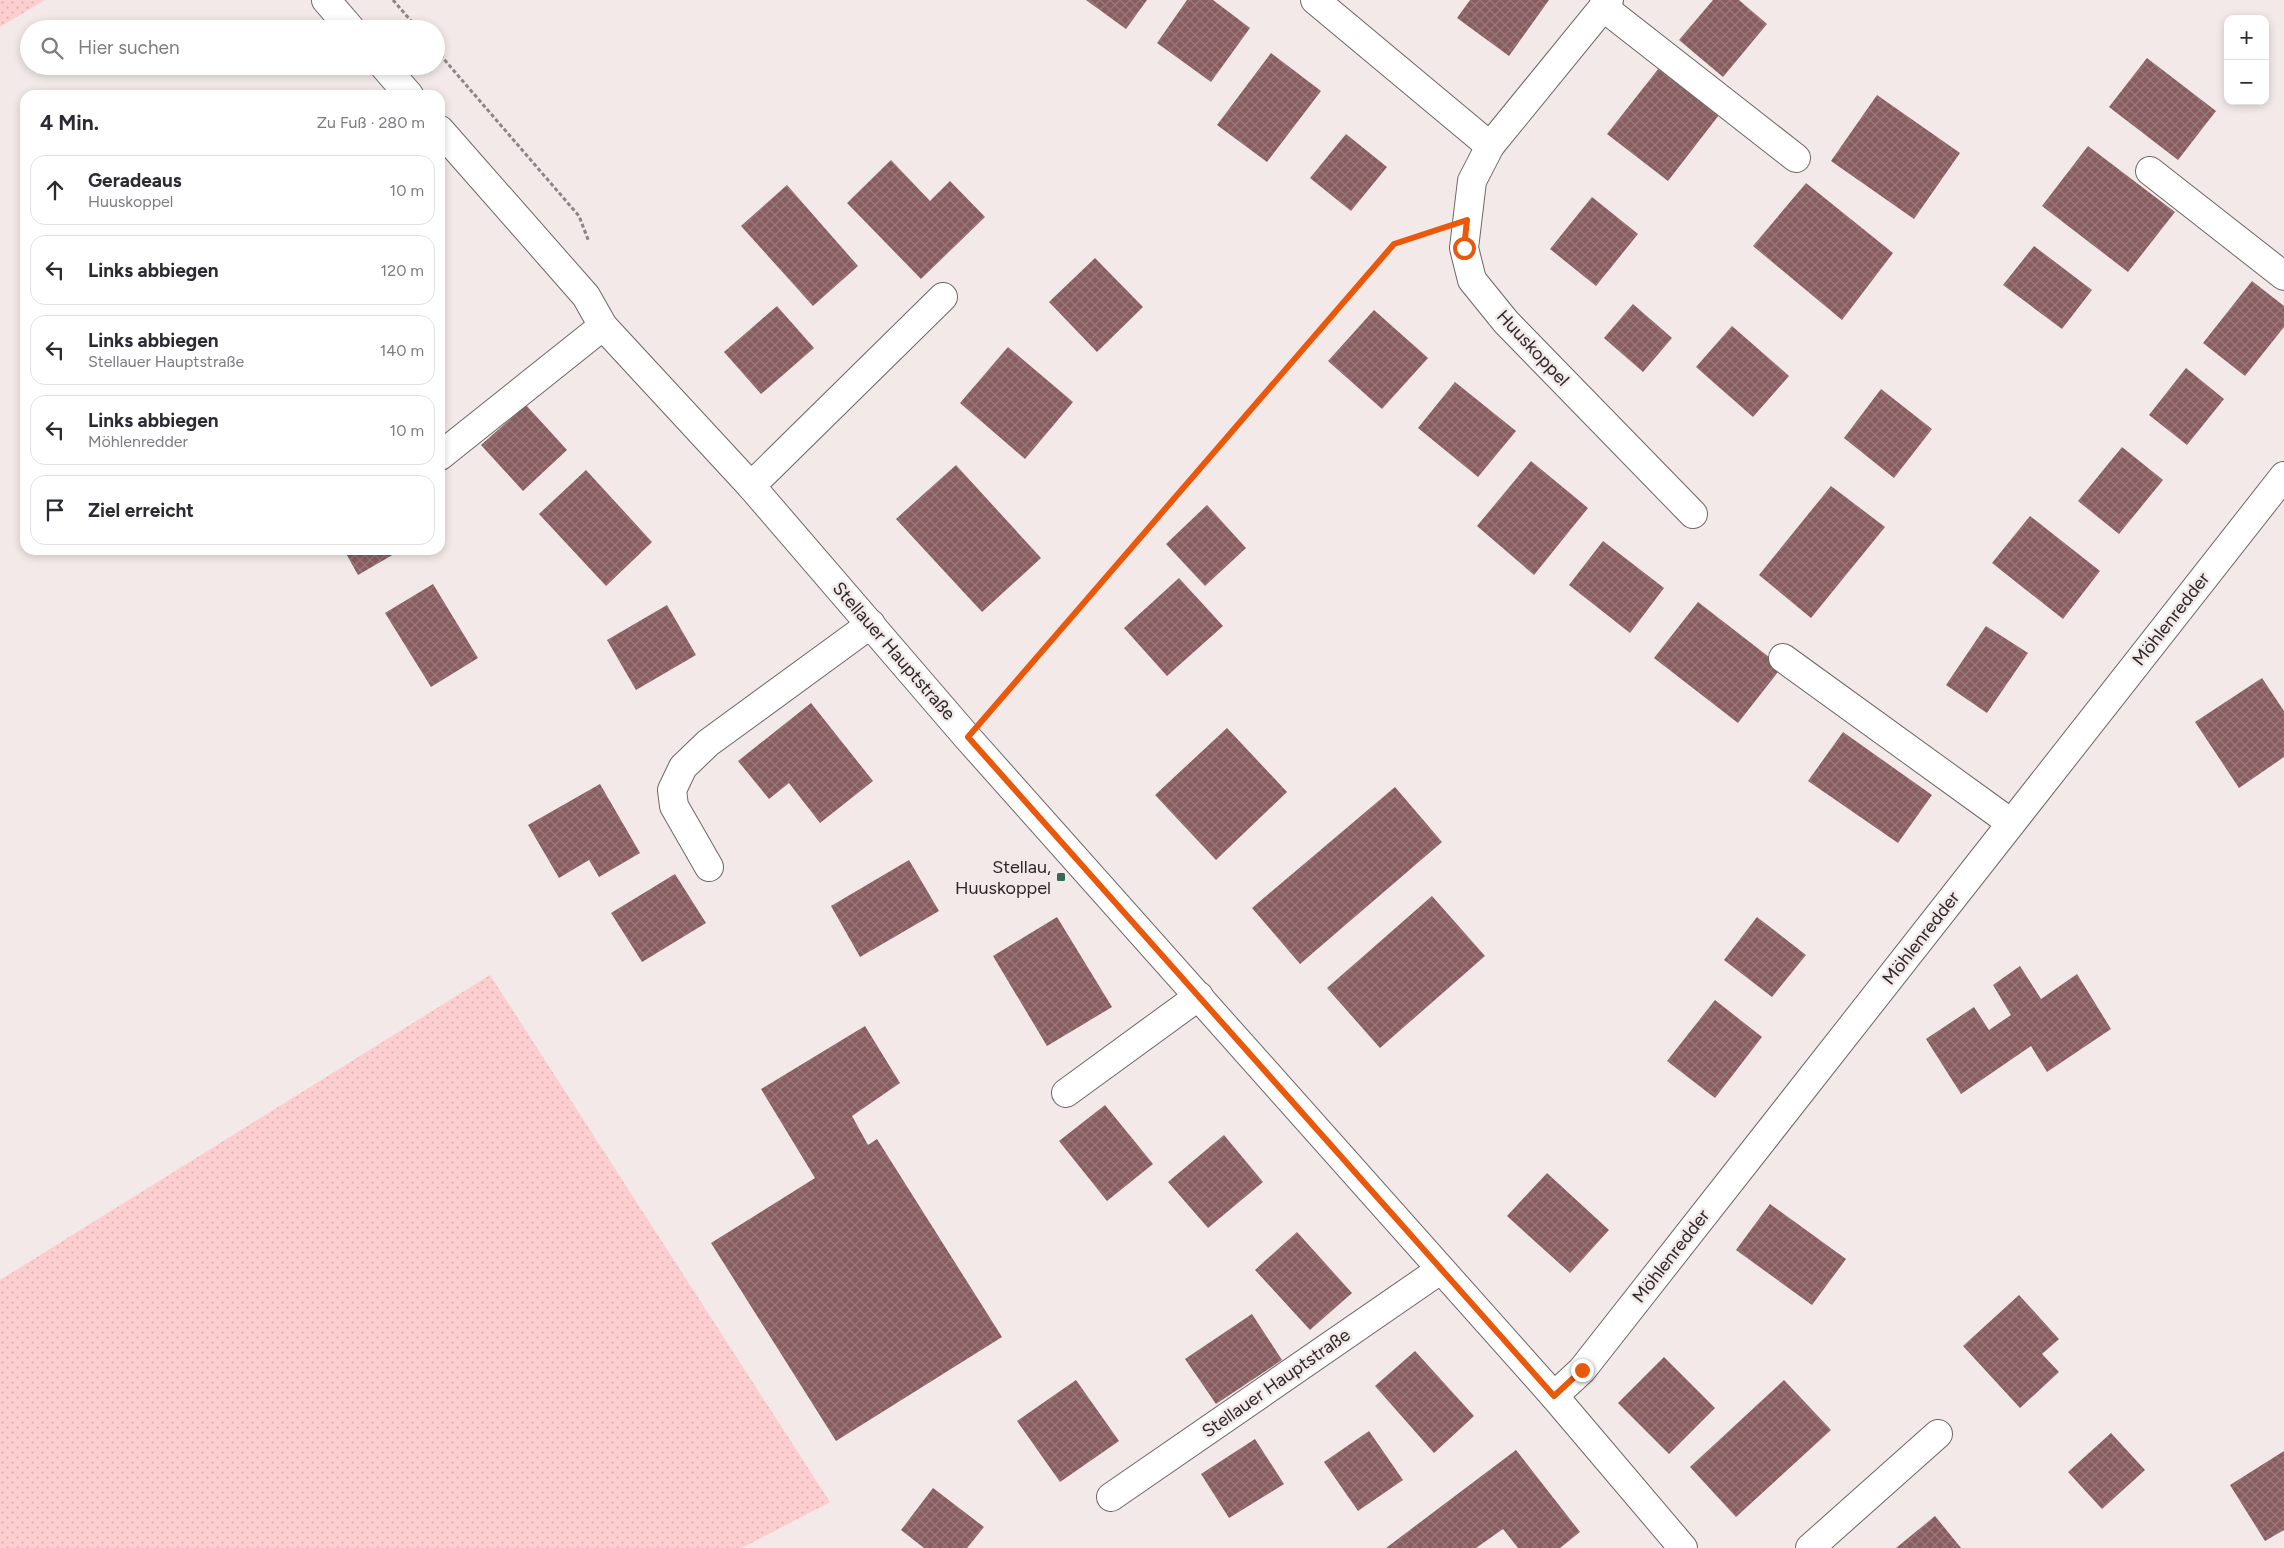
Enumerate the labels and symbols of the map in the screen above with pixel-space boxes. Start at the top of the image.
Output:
route start [1453,237,1476,260]
street label: Huuskoppel [1492,305,1574,391]
street label: Möhlenredder [2128,568,2214,670]
street label: Stellauer Hauptstraße [828,577,960,725]
place label: Stellau, Huuskoppel [955,856,1051,899]
marker: Stellau, Huuskoppel [1055,871,1067,883]
street label: Möhlenredder [1878,887,1964,989]
street label: Möhlenredder [1628,1205,1714,1307]
street label: Stellauer Hauptstraße [1198,1323,1354,1442]
route end [1571,1359,1594,1382]

